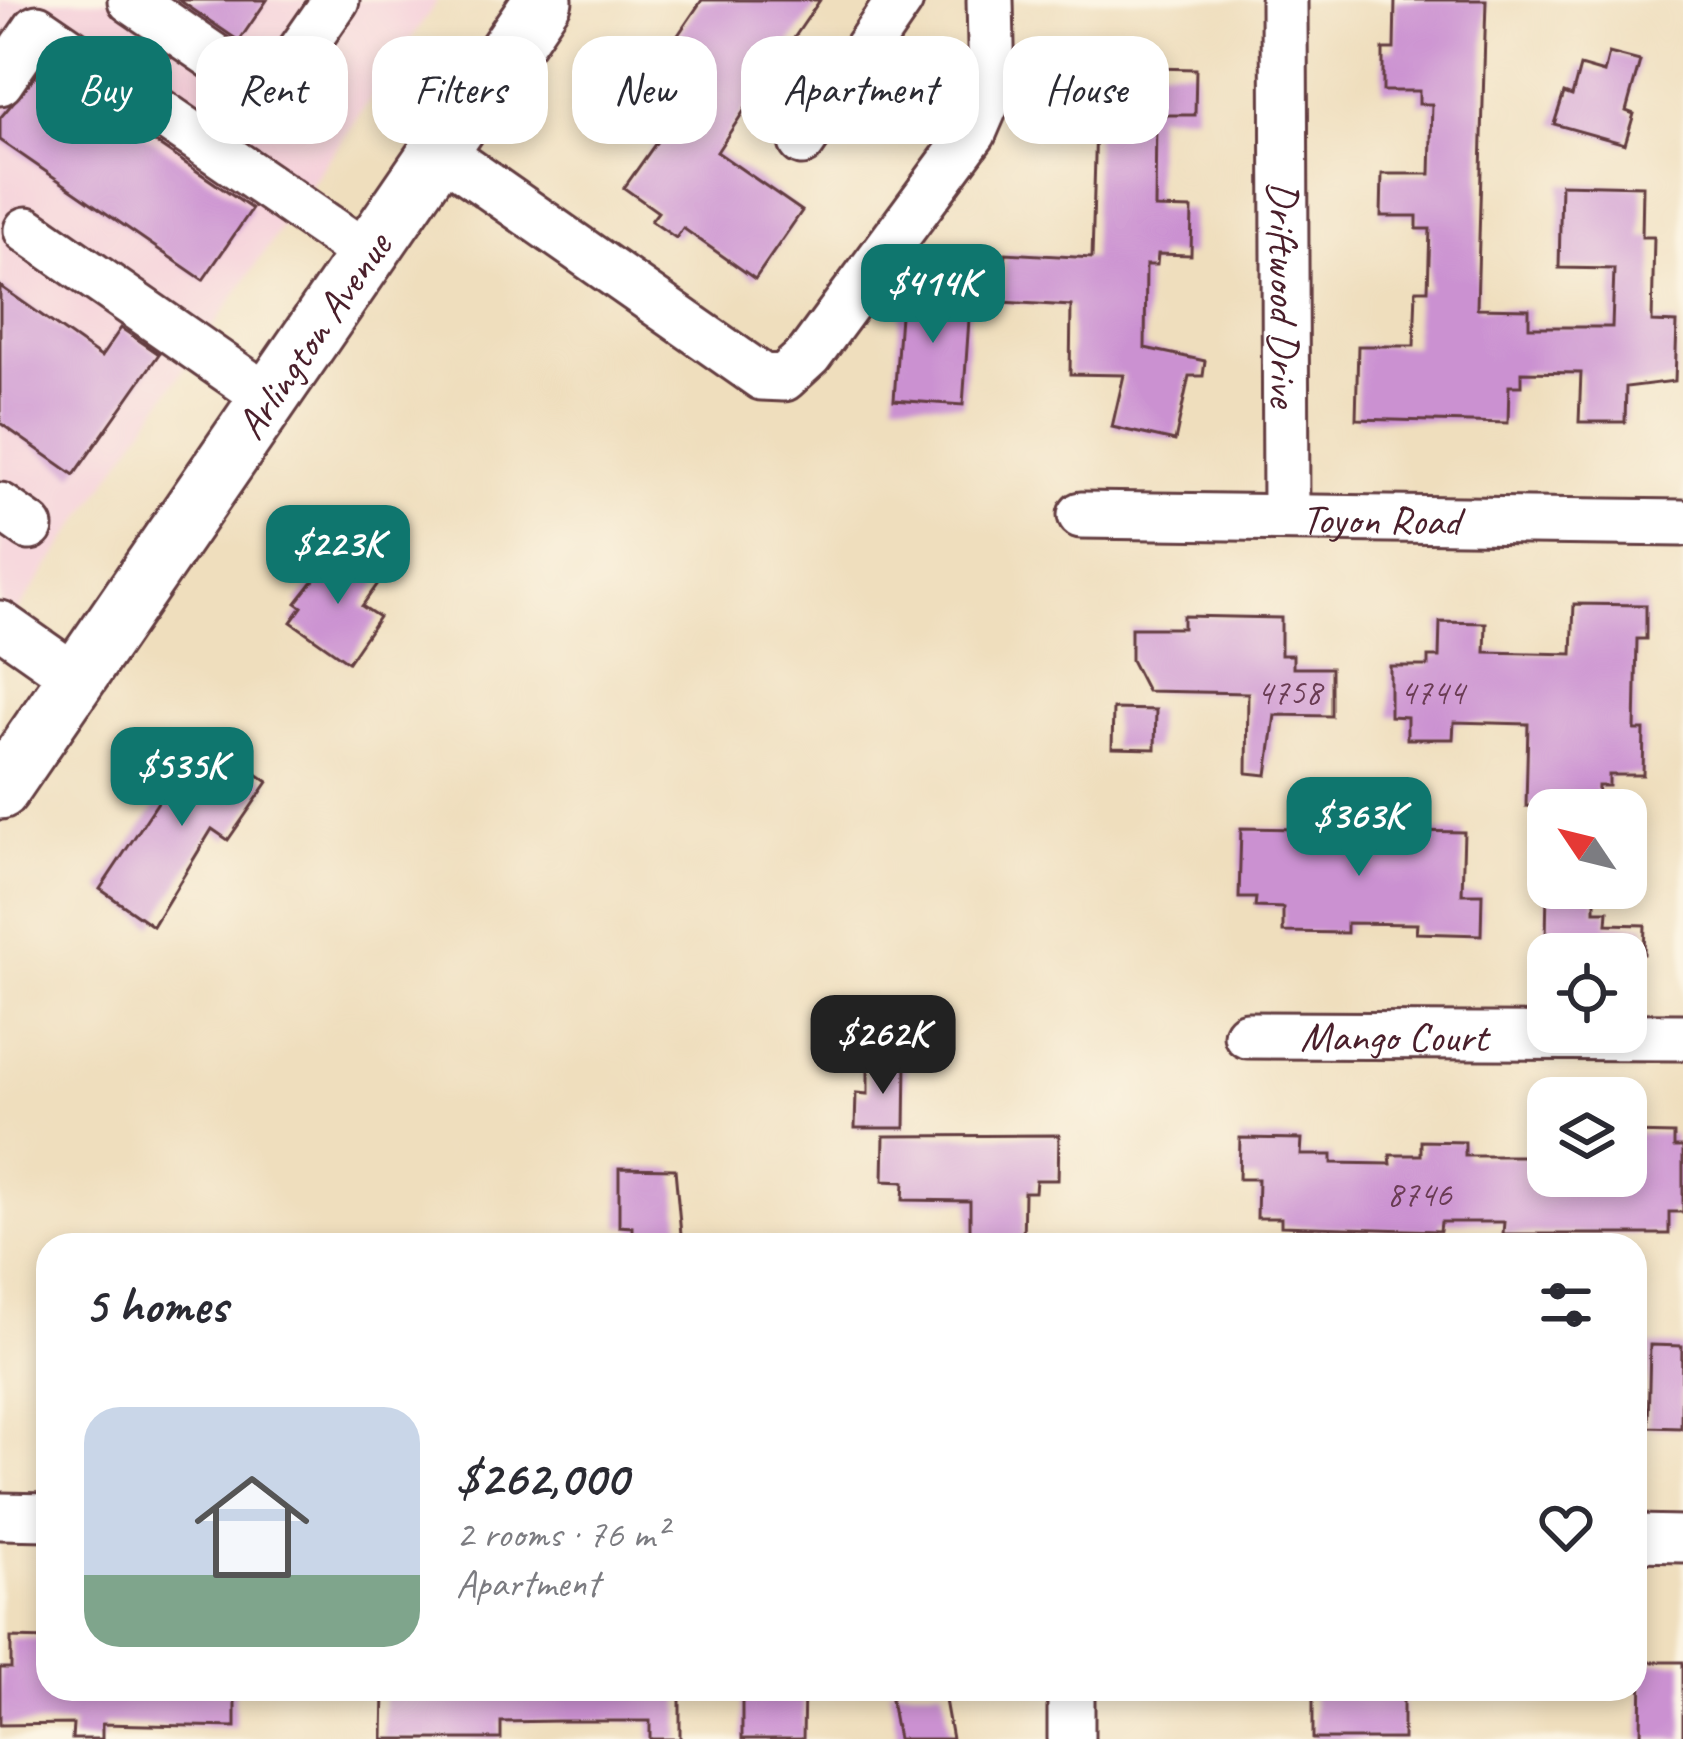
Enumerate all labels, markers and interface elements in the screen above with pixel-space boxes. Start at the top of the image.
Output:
chip: Buy [36,36,172,144]
chip: Rent [196,36,348,144]
chip: Filters [372,36,548,144]
chip: New [572,36,717,144]
chip: Apartment [741,36,979,144]
chip: House [1003,36,1169,144]
street label: Driftwood Drive [1257,181,1311,409]
street label: Arlington Avenue [224,221,405,449]
pin: $414K [849,244,1017,346]
text: $414K [888,258,978,307]
street label: Toyon Road [1301,493,1466,548]
pin: $223K [254,505,422,607]
text: $223K [293,519,383,568]
house number: 4758 [1257,669,1325,715]
house number: 4744 [1400,669,1468,715]
pin: $535K [98,727,266,829]
text: $535K [138,741,226,790]
pin: $363K [1275,777,1443,879]
north arrow [1527,789,1647,909]
map controls [1527,789,1647,1197]
text: $363K [1314,791,1404,840]
button: locate [1527,933,1647,1053]
pin: $262K [799,995,967,1097]
text: $262K [838,1009,928,1058]
street label: Mango Court [1300,1010,1492,1064]
button: layers [1527,1077,1647,1197]
house number: 8746 [1387,1171,1453,1217]
icon: filters [1533,1272,1599,1338]
text: 5 homes [84,1273,227,1337]
text: $262,000 [456,1446,628,1510]
icon: home [180,1455,324,1599]
icon: heart [1533,1494,1599,1560]
text: 2 rooms · 76 m² [456,1510,667,1559]
text: Apartment [456,1559,599,1608]

